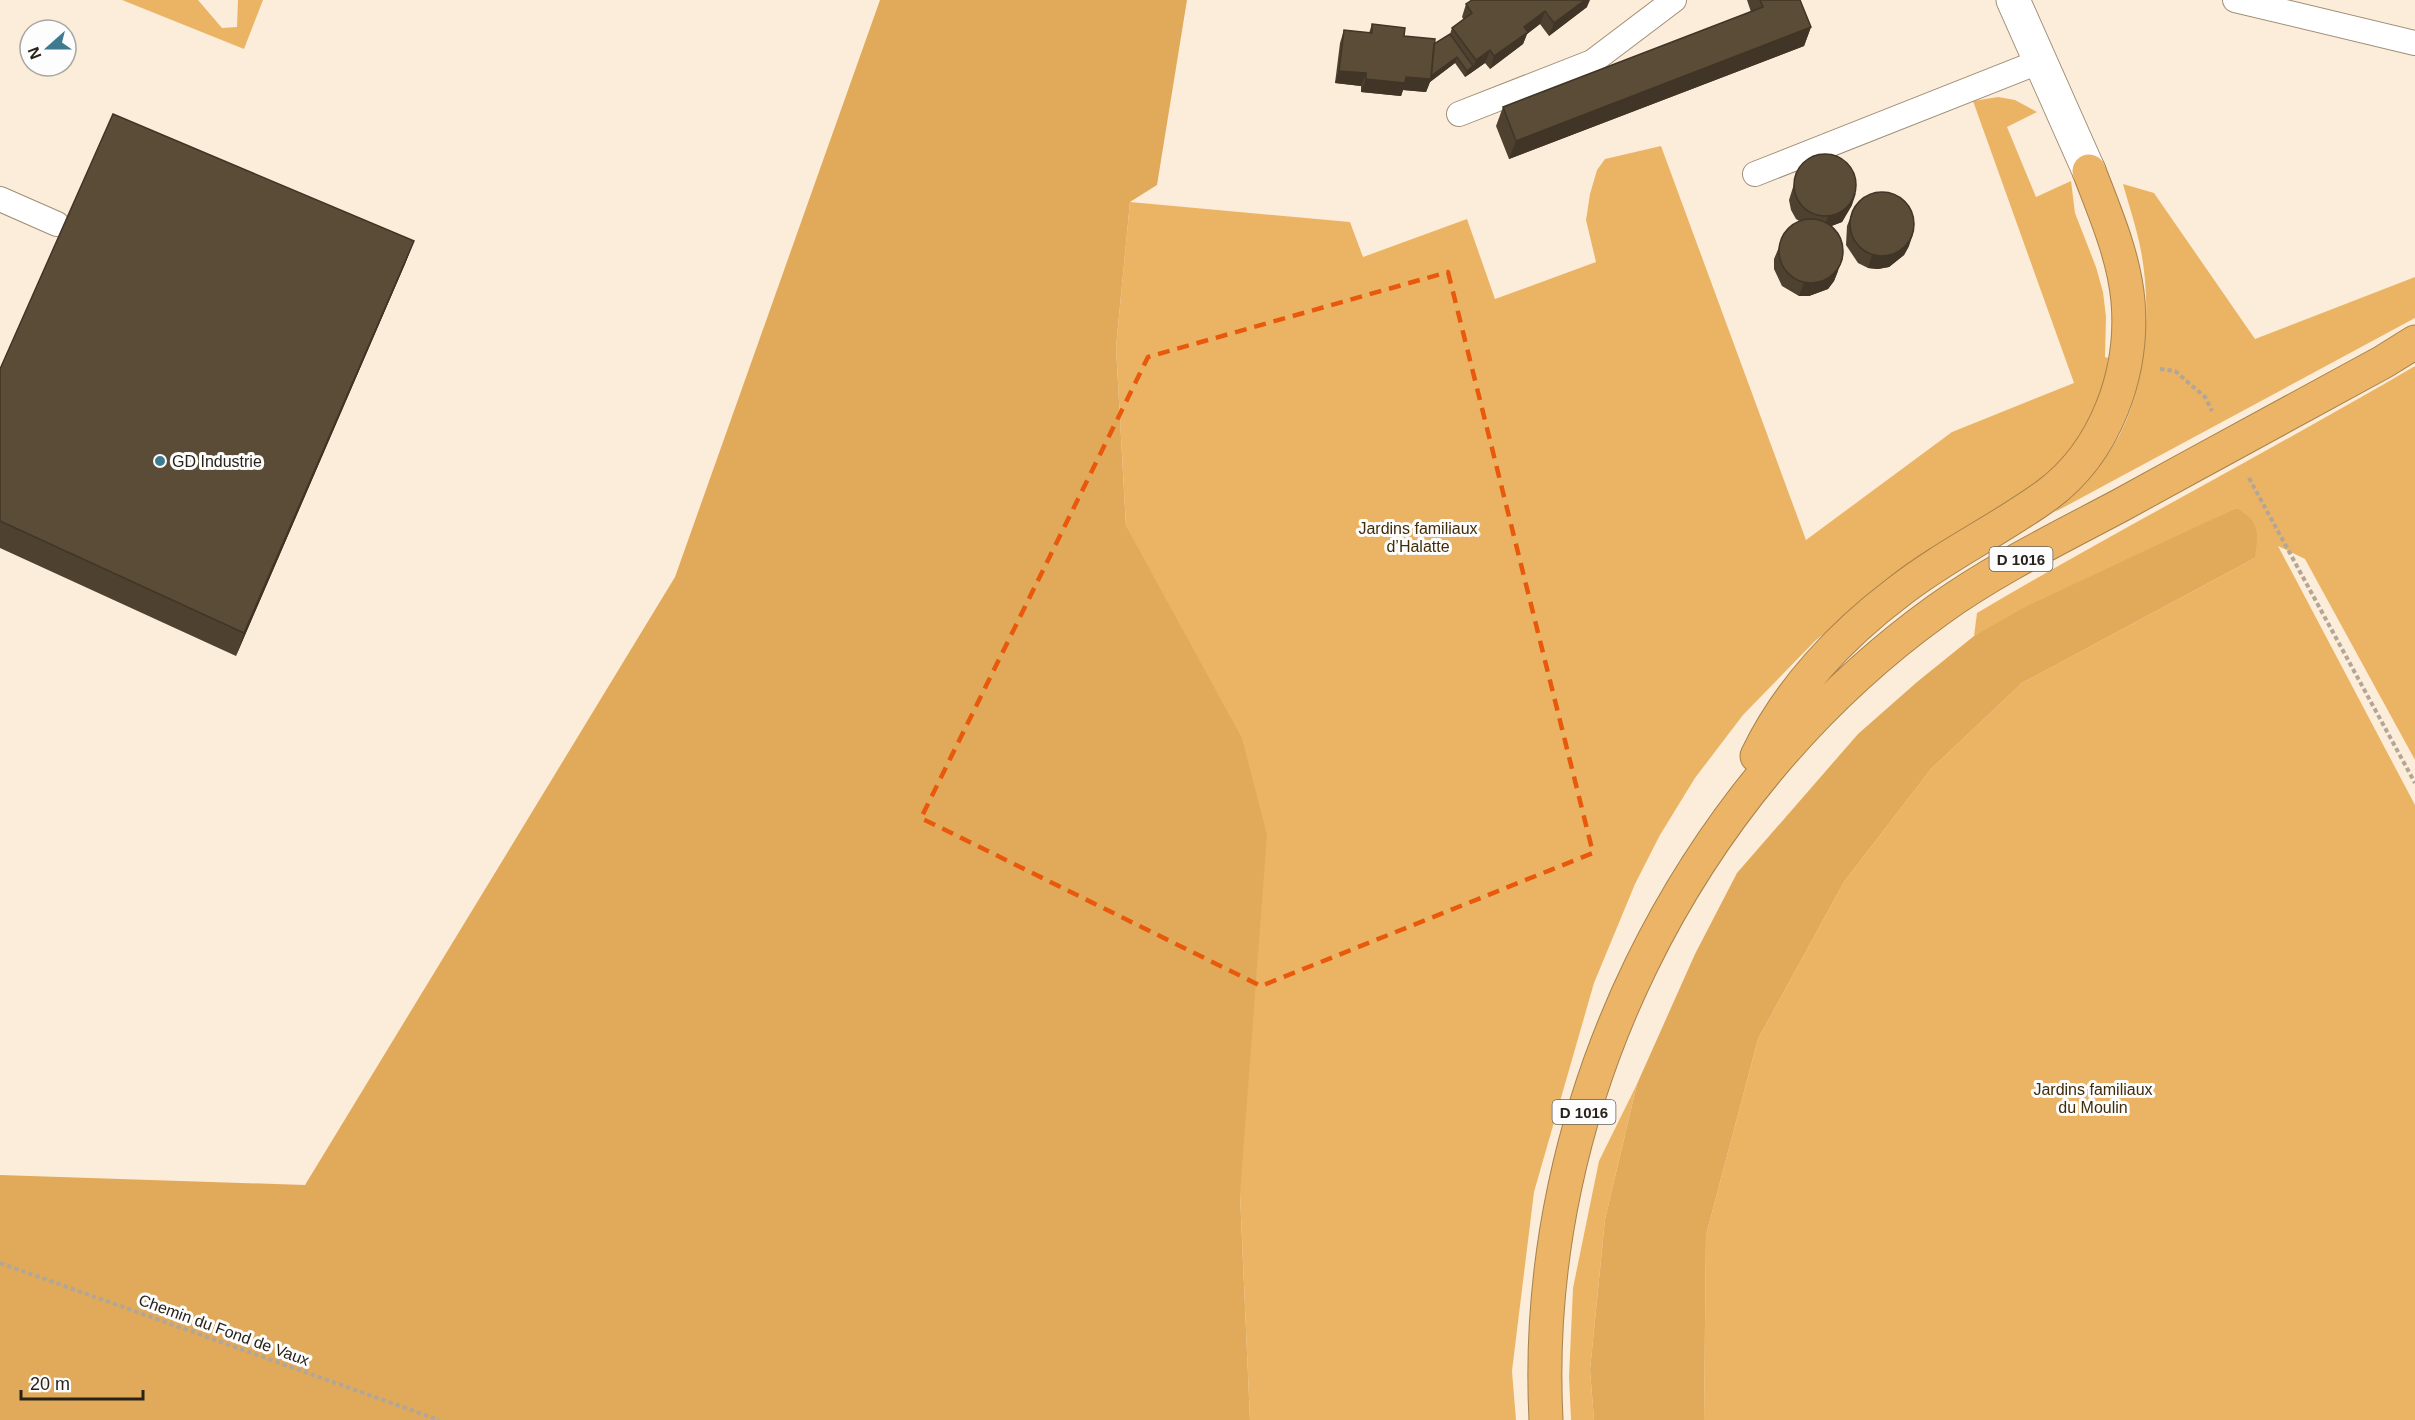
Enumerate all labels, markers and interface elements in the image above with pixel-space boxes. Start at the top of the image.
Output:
north arrow [18,18,78,78]
text: N [24,45,44,62]
place label: GD Industrie [172,453,262,470]
marker: GD Industrie [153,454,167,468]
park label: Jardins familiaux d’Halatte [1358,520,1478,555]
road number: D 1016 [1990,547,2052,571]
park label: Jardins familiaux du Moulin [2033,1081,2153,1116]
road number: D 1016 [1552,1100,1616,1124]
street label: Chemin du Fond de Vaux [136,1291,312,1369]
scale bar [21,1363,142,1401]
text: 20 m [30,1374,70,1394]

